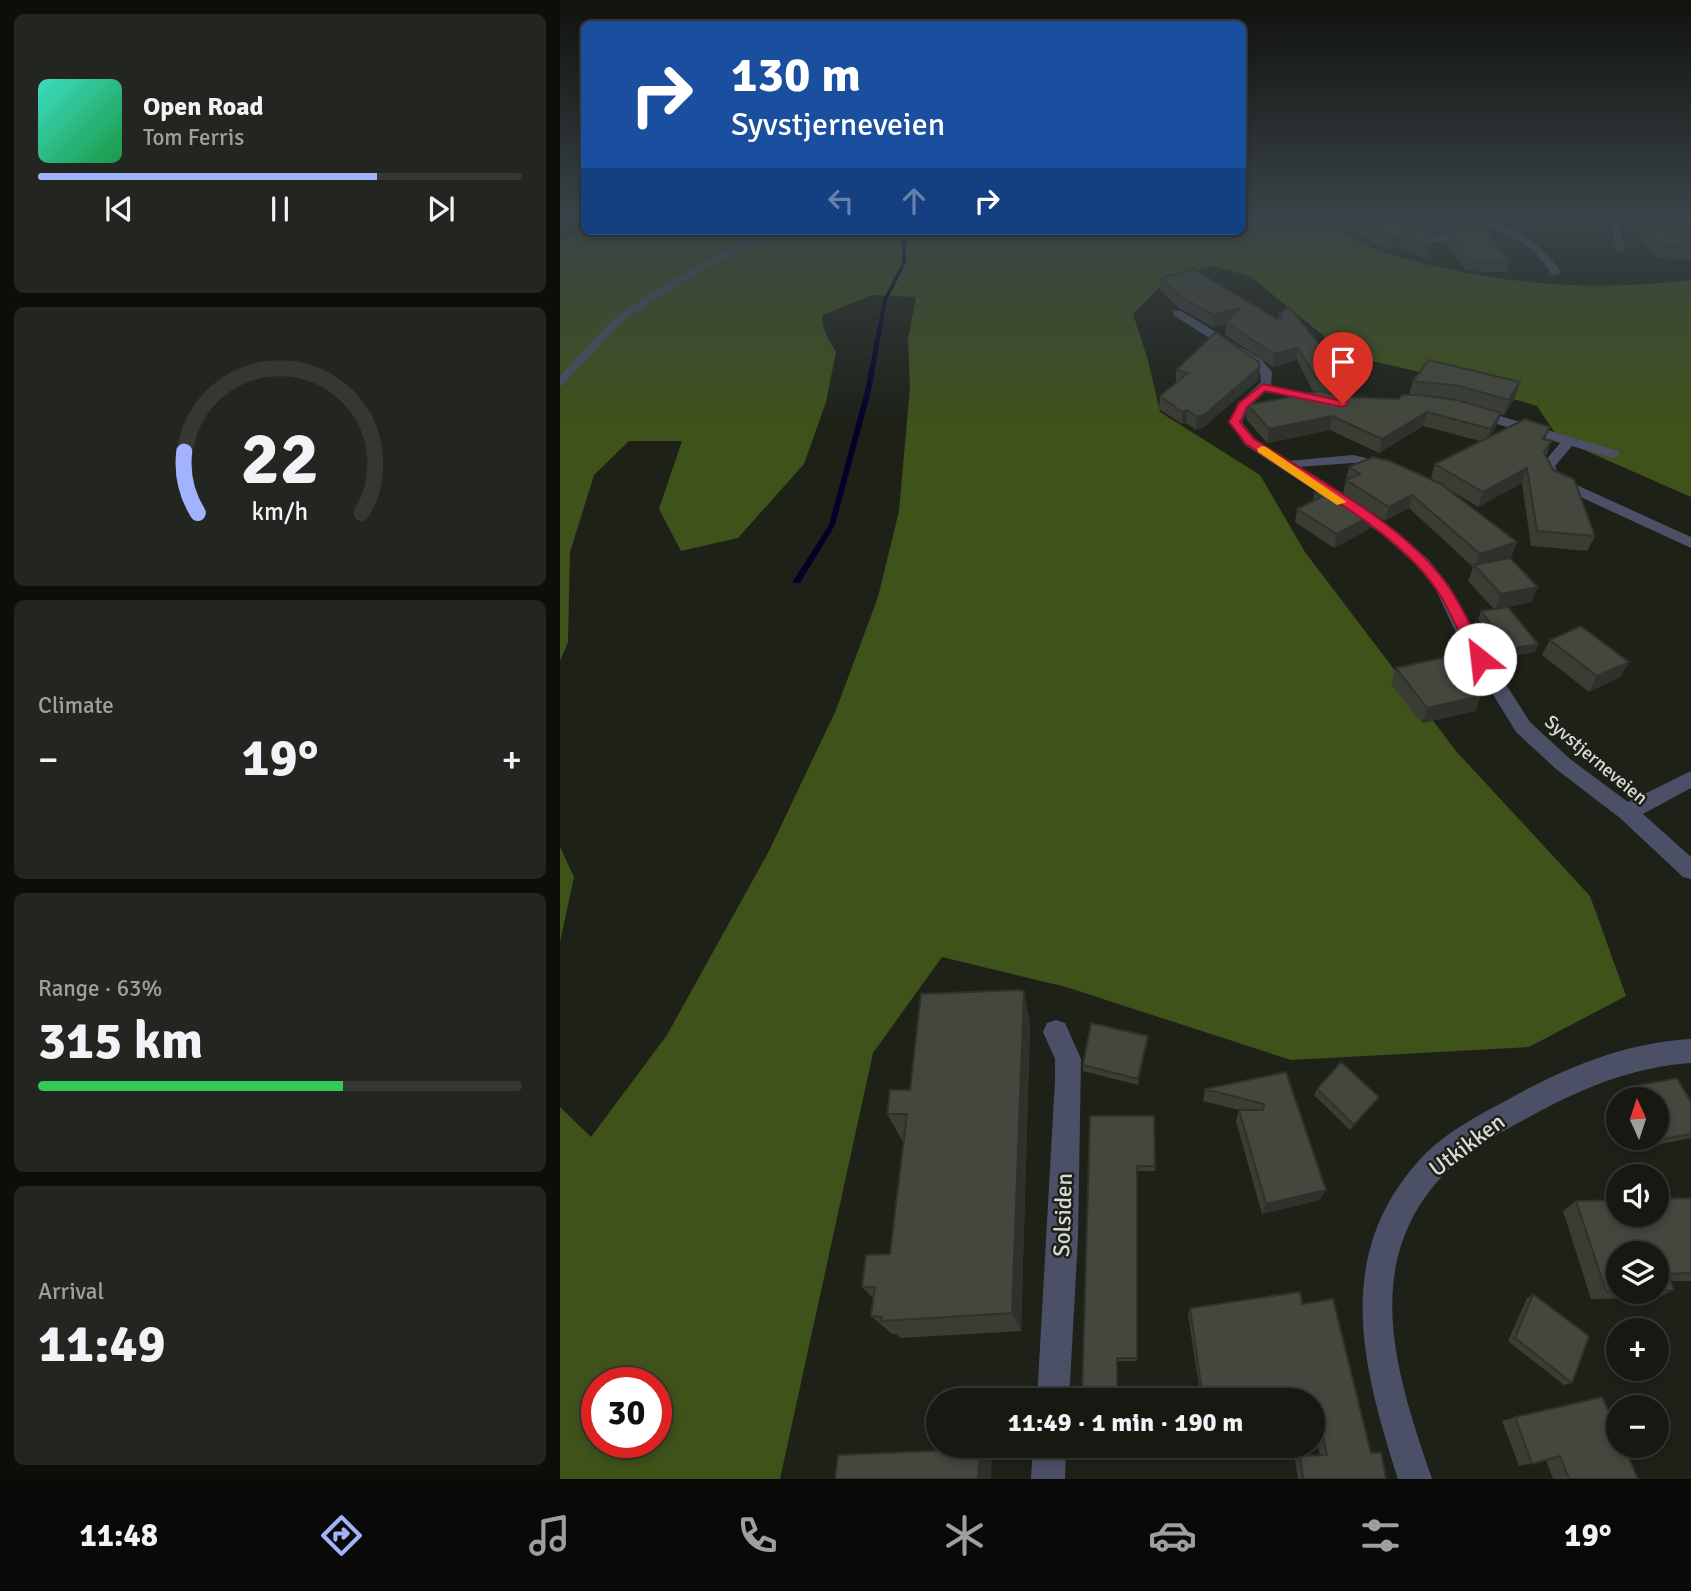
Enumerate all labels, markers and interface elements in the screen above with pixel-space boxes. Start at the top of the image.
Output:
text: 130 m [731,45,861,105]
icon: right [616,49,707,140]
text: Open Road [143,91,264,123]
text: Syvstjerneveien [731,105,945,144]
text: Tom Ferris [143,123,244,152]
icon: left [822,182,860,220]
icon: ahead [895,182,933,220]
icon: right [968,182,1006,220]
icon: previous [100,190,138,228]
icon: pause [261,190,299,228]
icon: next [422,190,460,228]
pin [1313,332,1373,404]
icon: arrive [1324,343,1362,381]
text: 22 [241,415,319,504]
text: km/h [252,495,308,526]
position arrow [1443,622,1517,696]
text: Climate [38,691,114,720]
street label: Syvstjerneveien [1540,710,1652,810]
text: 19° [242,726,318,790]
text: − [38,736,59,783]
text: + [501,736,522,783]
text: Range · 63% [38,974,162,1003]
text: 315 km [38,1009,203,1073]
north arrow [1606,1087,1670,1150]
map controls [1606,1087,1669,1458]
street label: Utkikken [1423,1107,1511,1183]
button: sound [1606,1164,1669,1227]
street label: Solsiden [1047,1172,1079,1258]
button: layers [1606,1241,1669,1304]
text: Arrival [38,1277,104,1306]
text: 11:49 [38,1312,166,1376]
button: + [1606,1318,1669,1381]
speed limit sign: 30 [581,1367,672,1458]
button: − [1606,1395,1669,1458]
text: 11:49 · 1 min · 190 m [1008,1407,1243,1439]
icon: directions [317,1511,366,1560]
icon: music [525,1511,574,1560]
icon: phone [733,1511,782,1560]
icon: climate [940,1511,989,1560]
icon: car [1148,1511,1197,1560]
icon: filters [1356,1511,1405,1560]
text: 11:48 [79,1516,158,1555]
text: 19° [1564,1516,1611,1555]

